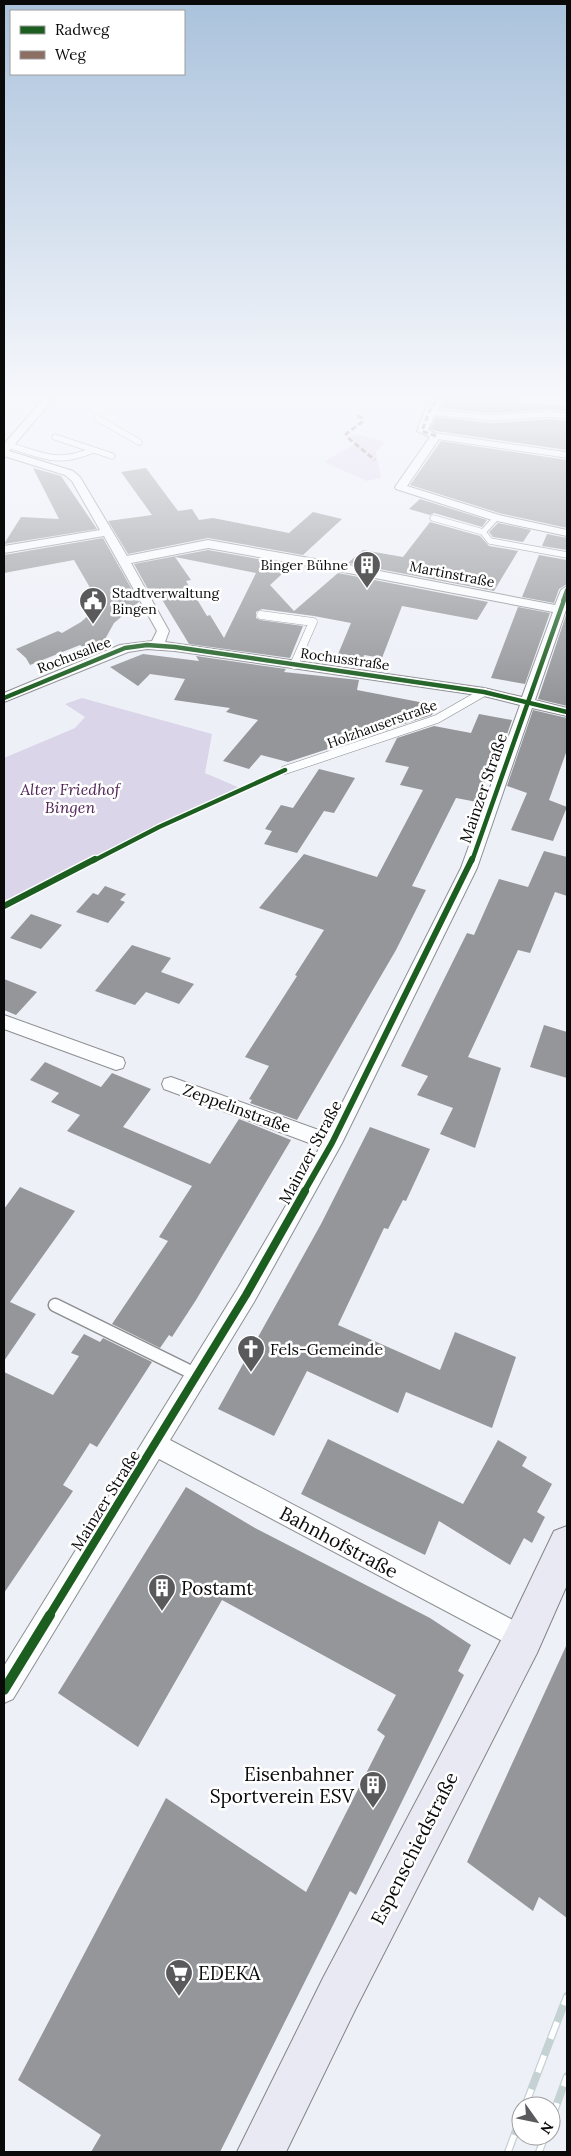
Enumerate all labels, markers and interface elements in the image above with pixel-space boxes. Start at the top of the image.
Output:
legend [10,10,185,75]
text: Radweg [55,20,110,39]
text: Weg [55,45,86,64]
building icon: Binger Bühne [352,550,382,589]
place label: Binger Bühne [261,556,348,574]
street label: Martinstraße [408,557,496,591]
place label: Stadtverwaltung Bingen [112,584,220,618]
public building icon: Stadtverwaltung Bingen [78,586,108,625]
street label: Rochusallee [35,633,114,677]
street label: Rochusstraße [299,644,391,674]
street label: Holzhauserstraße [324,696,440,752]
street label: Mainzer Straße [455,730,511,846]
park label: Alter Friedhof Bingen [19,779,122,817]
street label: Zeppelinstraße [180,1079,294,1137]
street label: Mainzer Straße [274,1096,346,1207]
church icon: Fels-Gemeinde [236,1334,266,1373]
place label: Fels-Gemeinde [270,1339,383,1359]
street label: Mainzer Straße [66,1446,144,1554]
street label: Bahnhofstraße [276,1501,402,1583]
building icon: Postamt [147,1573,177,1612]
place label: Postamt [181,1576,254,1600]
place label: Eisenbahner Sportverein ESV [210,1762,355,1808]
street label: Espenschiedstraße [365,1768,463,1928]
building icon: Eisenbahner Sportverein ESV [358,1770,388,1809]
supermarket icon: EDEKA [164,1958,194,1997]
place label: EDEKA [198,1961,262,1985]
north arrow [511,2096,561,2146]
text: N [536,2119,557,2138]

